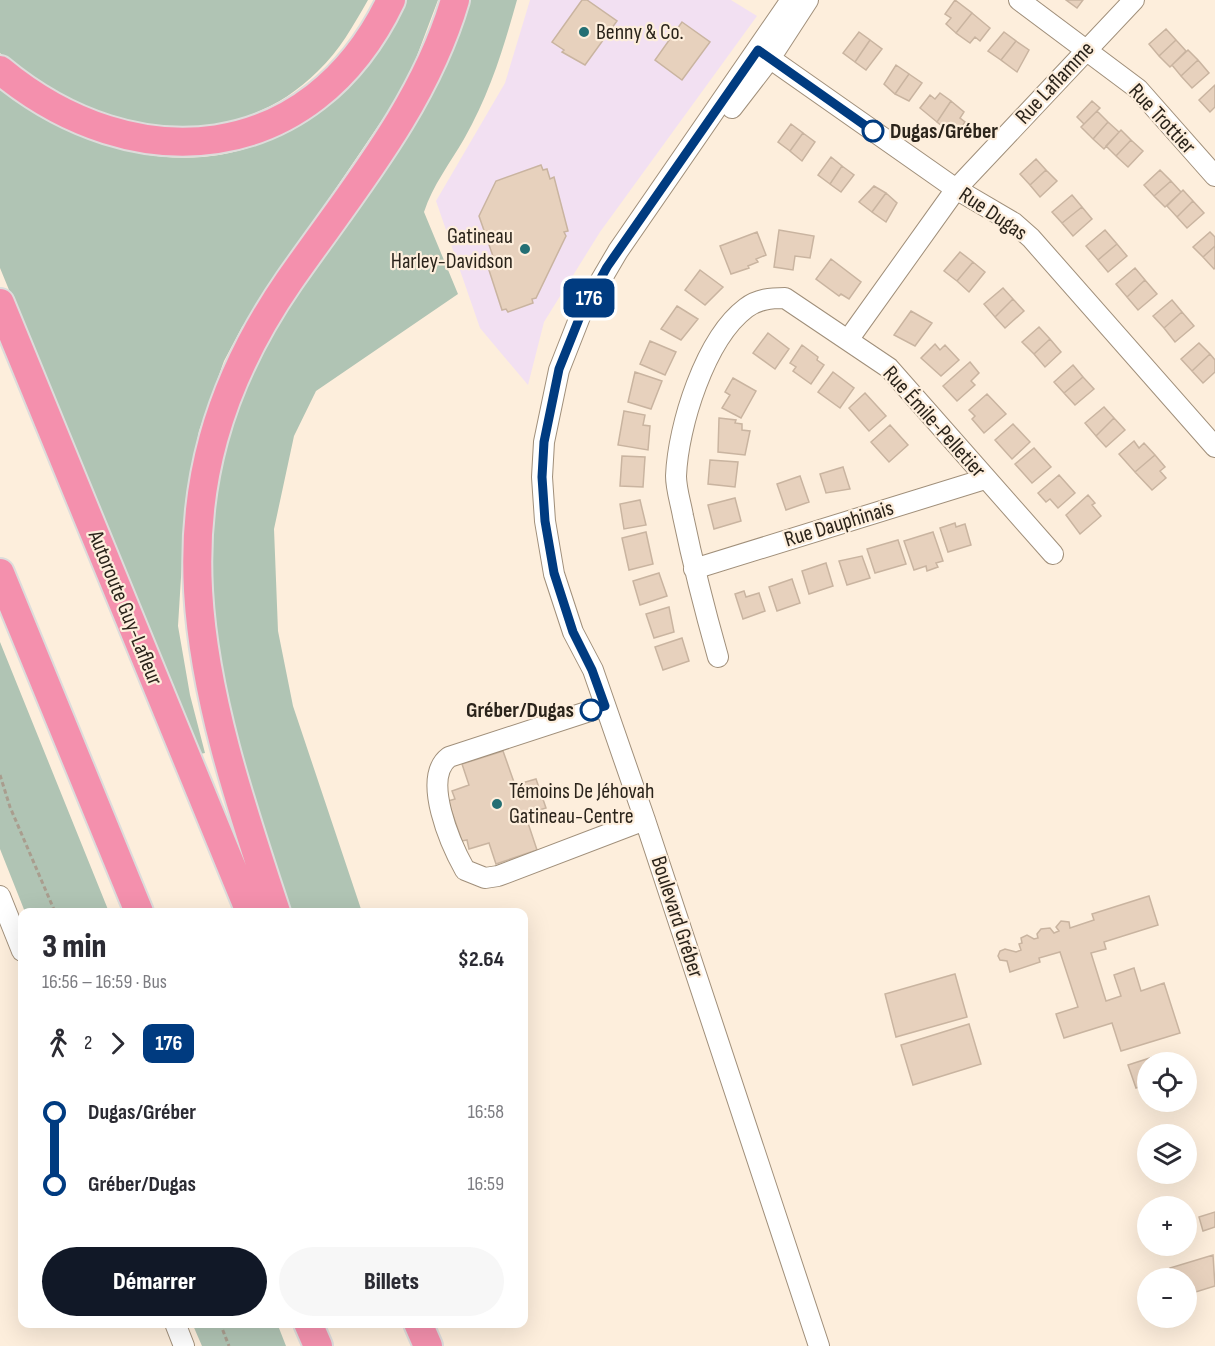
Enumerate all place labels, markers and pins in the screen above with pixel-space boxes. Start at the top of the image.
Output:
place label: Benny & Co. [596,19,684,46]
marker: Benny & Co. [577,25,591,39]
place label: Dugas/Gréber [890,118,998,145]
marker: Dugas/Gréber [862,120,884,142]
place label: Gatineau Harley-Davidson [391,223,513,275]
marker: Gatineau Harley-Davidson [518,242,532,256]
place label: Gréber/Dugas [466,697,574,724]
marker: Gréber/Dugas [580,699,602,721]
place label: Témoins De Jéhovah Gatineau-Centre [509,778,654,830]
marker: Témoins De Jéhovah Gatineau-Centre [490,797,504,811]

